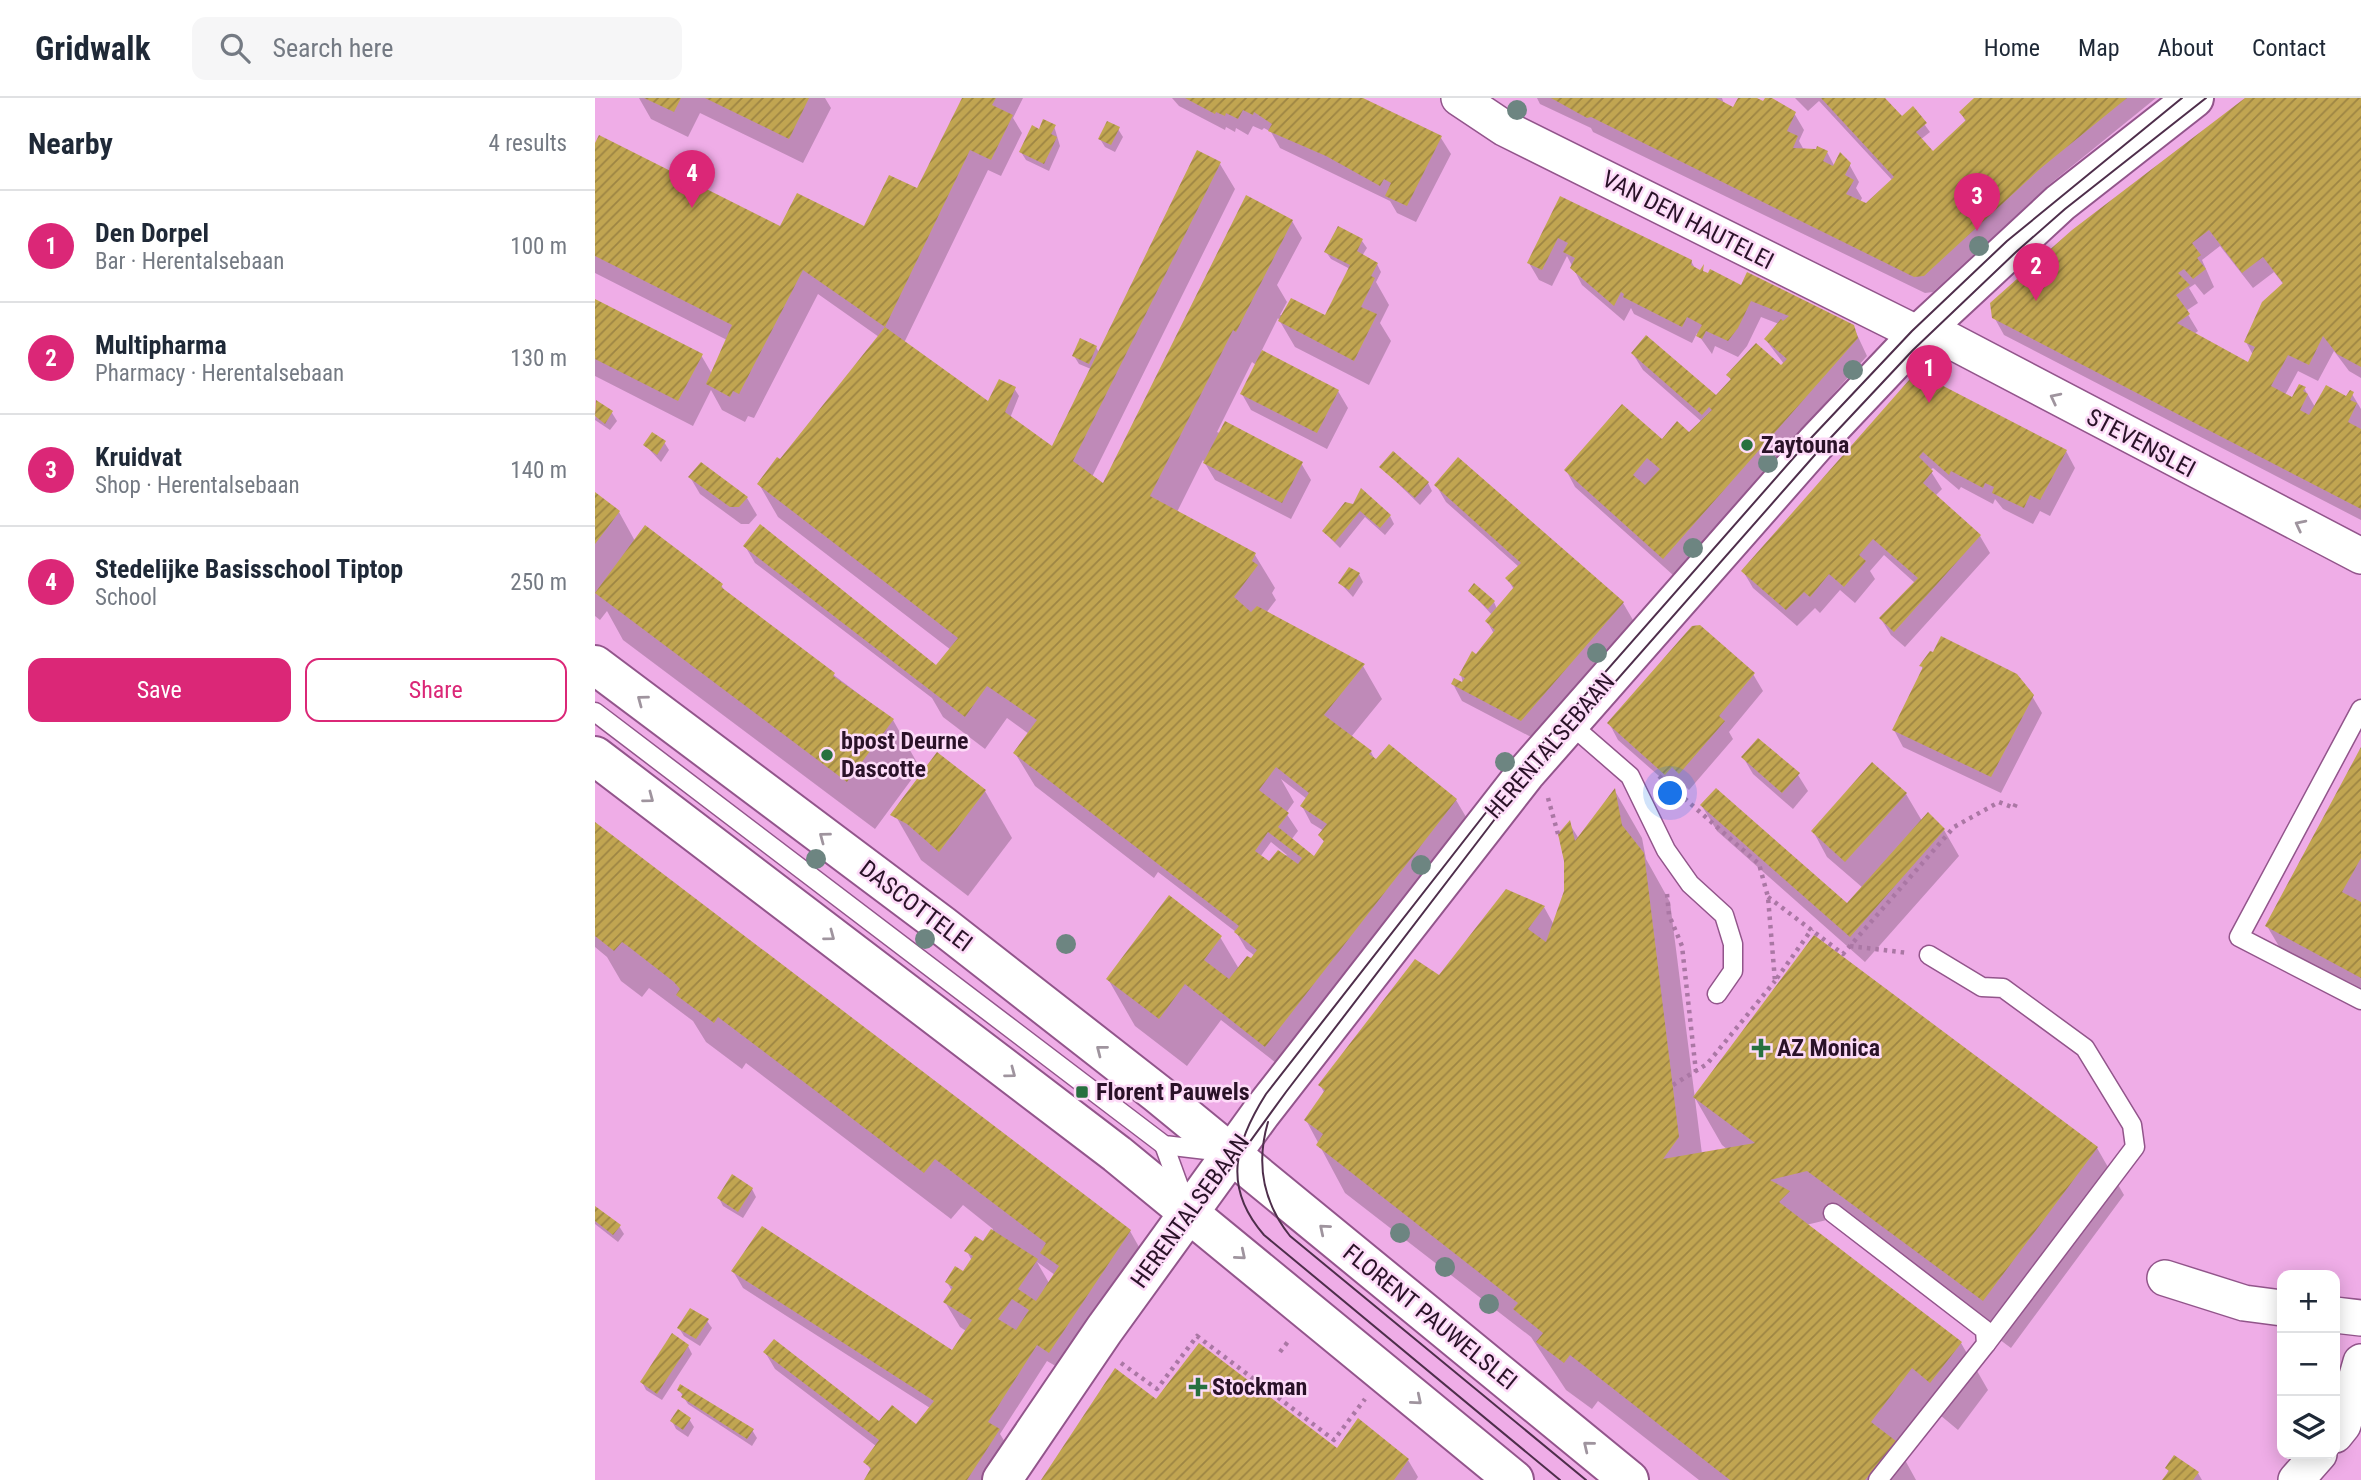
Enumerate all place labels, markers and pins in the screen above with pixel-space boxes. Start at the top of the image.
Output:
pin: 4 [669,150,715,208]
pin: 3 [1954,173,2000,231]
pin: 2 [2013,243,2059,301]
pin: 1 [1906,345,1952,403]
place label: Zaytouna [1761,431,1849,459]
marker: Zaytouna [1739,437,1755,453]
place label: bpost Deurne Dascotte [841,727,969,783]
marker: bpost Deurne Dascotte [819,747,835,763]
place label: AZ Monica [1777,1034,1880,1062]
marker: AZ Monica [1751,1038,1771,1058]
place label: Florent Pauwels [1096,1078,1250,1106]
marker: Florent Pauwels [1074,1084,1090,1100]
place label: Stockman [1212,1373,1307,1401]
marker: Stockman [1190,1379,1206,1395]

